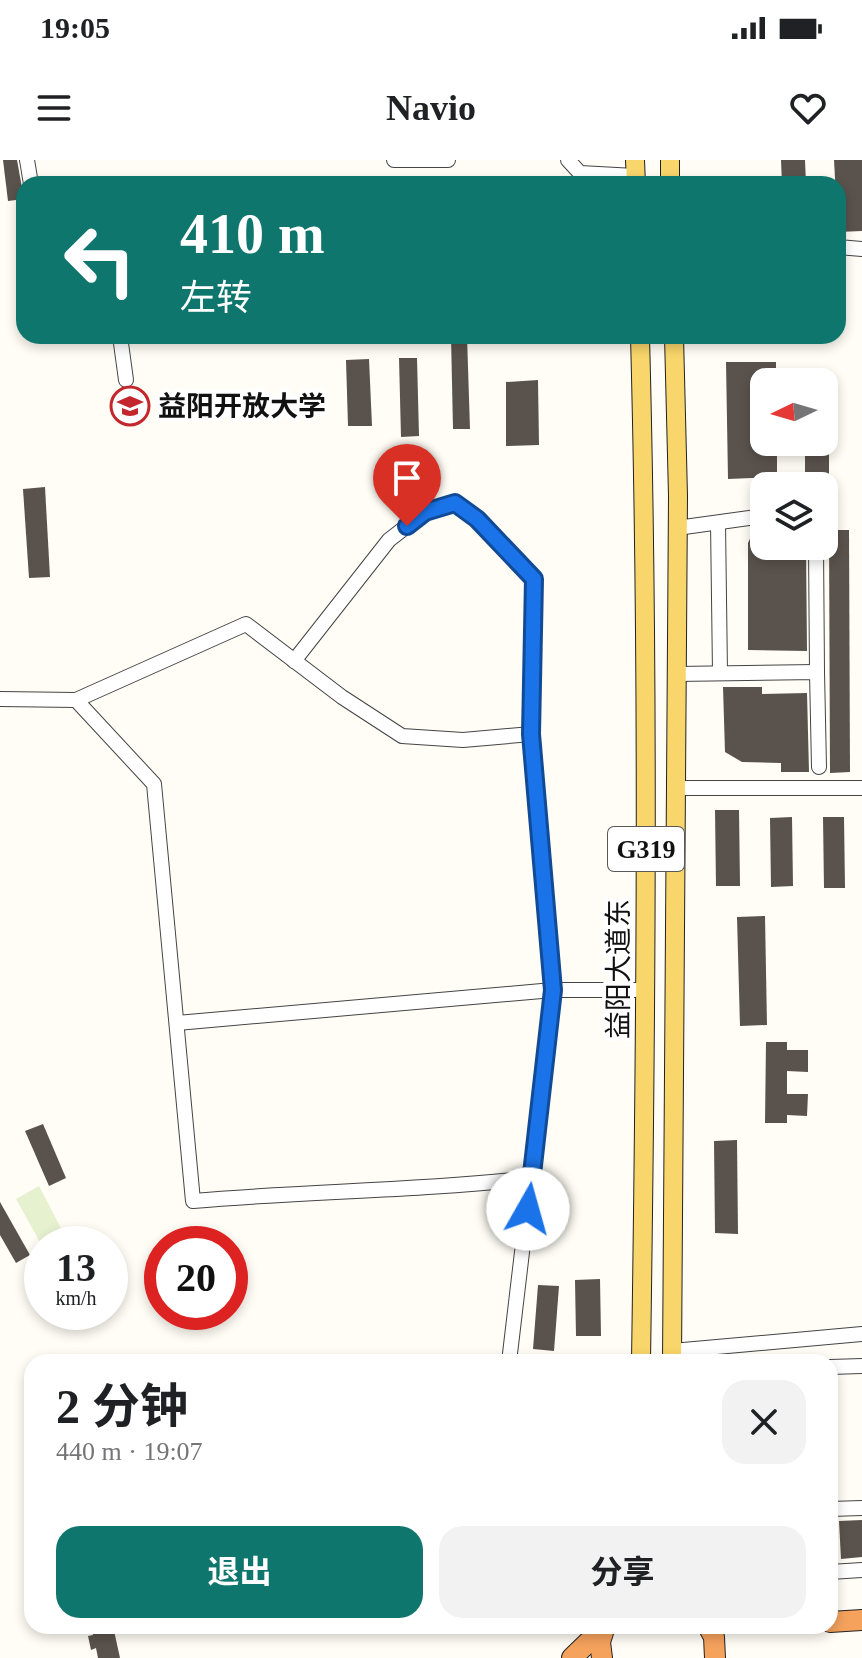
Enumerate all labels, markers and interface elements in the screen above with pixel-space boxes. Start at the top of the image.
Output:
text: 19:05 [40,11,110,44]
icon: menu [32,86,76,130]
icon: heart [786,86,830,130]
text: Navio [386,88,476,128]
text: 410 m [180,203,325,265]
icon: left [48,208,152,312]
text: 左转 [180,278,252,318]
north arrow [750,368,838,456]
map controls [750,368,838,560]
school or university icon: 益阳开放大学 [109,385,151,427]
place label: 益阳开放大学 [158,391,326,422]
pin [373,444,441,526]
icon: arrive [385,456,429,500]
button: layers [750,472,838,560]
road number: G319 [608,827,684,871]
street label: 益阳大道东 [603,899,634,1039]
position arrow [486,1167,570,1251]
speed limit sign: 20 [144,1226,248,1330]
text: 13 [56,1245,96,1290]
text: km/h [55,1287,97,1309]
text: 2 分钟 [56,1380,188,1433]
button: close [722,1380,806,1464]
text: 440 m · 19:07 [56,1437,203,1466]
button: 退出 [56,1526,423,1618]
button: 分享 [439,1526,806,1618]

